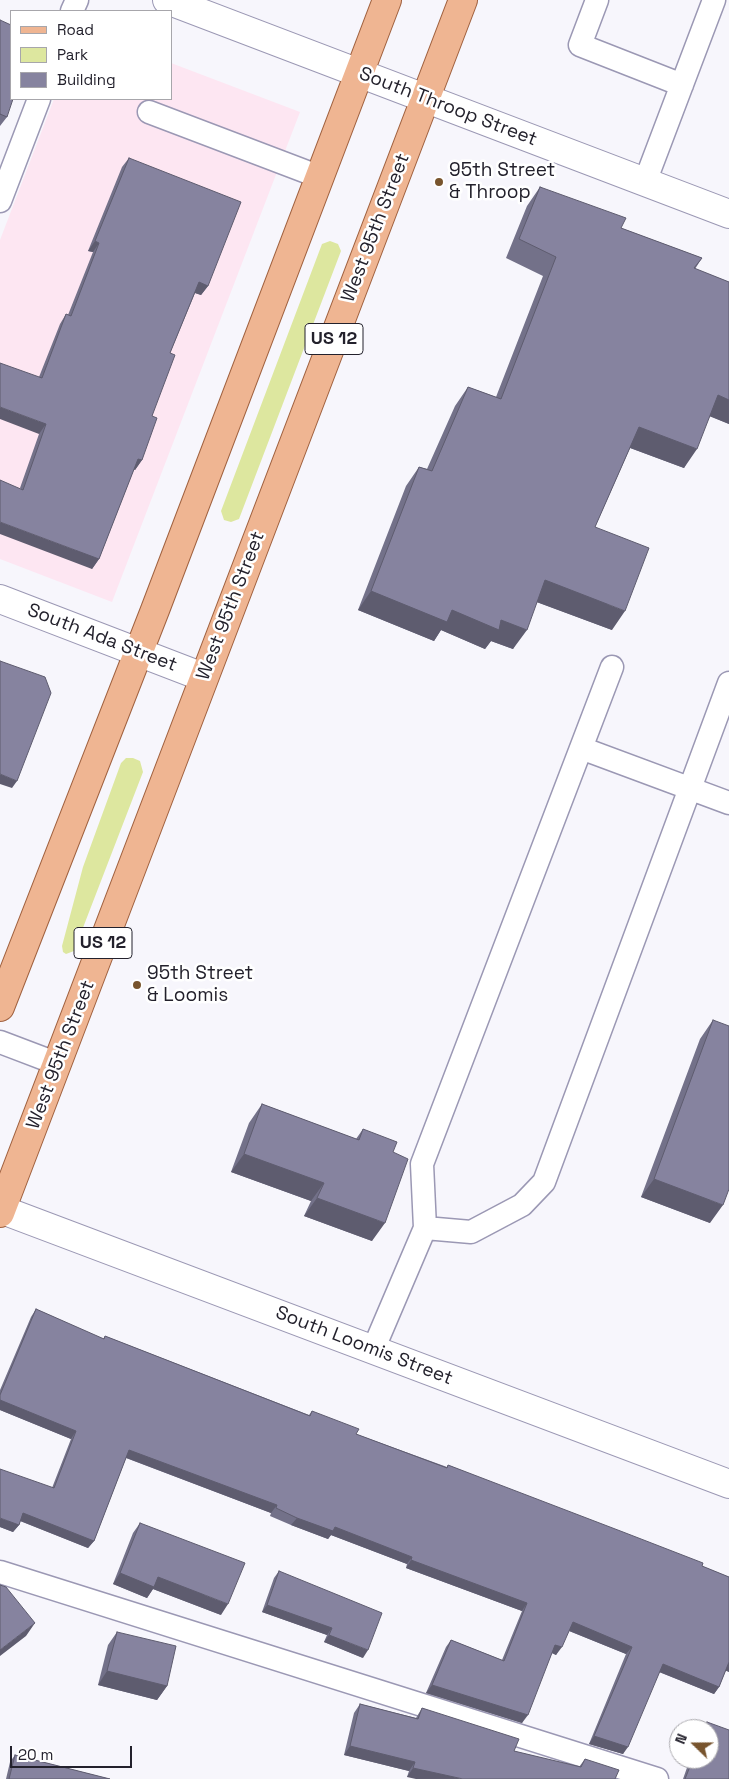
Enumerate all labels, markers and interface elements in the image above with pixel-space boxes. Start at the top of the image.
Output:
legend [10,10,172,100]
text: Road [57,20,94,39]
text: Park [57,45,88,64]
street label: South Throop Street [356,63,540,151]
text: Building [57,70,116,89]
street label: West 95th Street [337,150,415,306]
place label: 95th Street & Throop [449,160,555,204]
marker: 95th Street & Throop [433,176,445,188]
road number: US 12 [305,324,363,354]
street label: West 95th Street [192,528,270,684]
street label: South Ada Street [24,599,180,677]
road number: US 12 [74,928,132,958]
place label: 95th Street & Loomis [147,963,253,1007]
street label: West 95th Street [22,977,100,1133]
marker: 95th Street & Loomis [131,979,143,991]
street label: South Loomis Street [272,1302,456,1390]
north arrow [669,1719,719,1769]
text: N [671,1731,691,1746]
scale bar [12,1736,135,1768]
text: 20 m [18,1745,53,1764]

